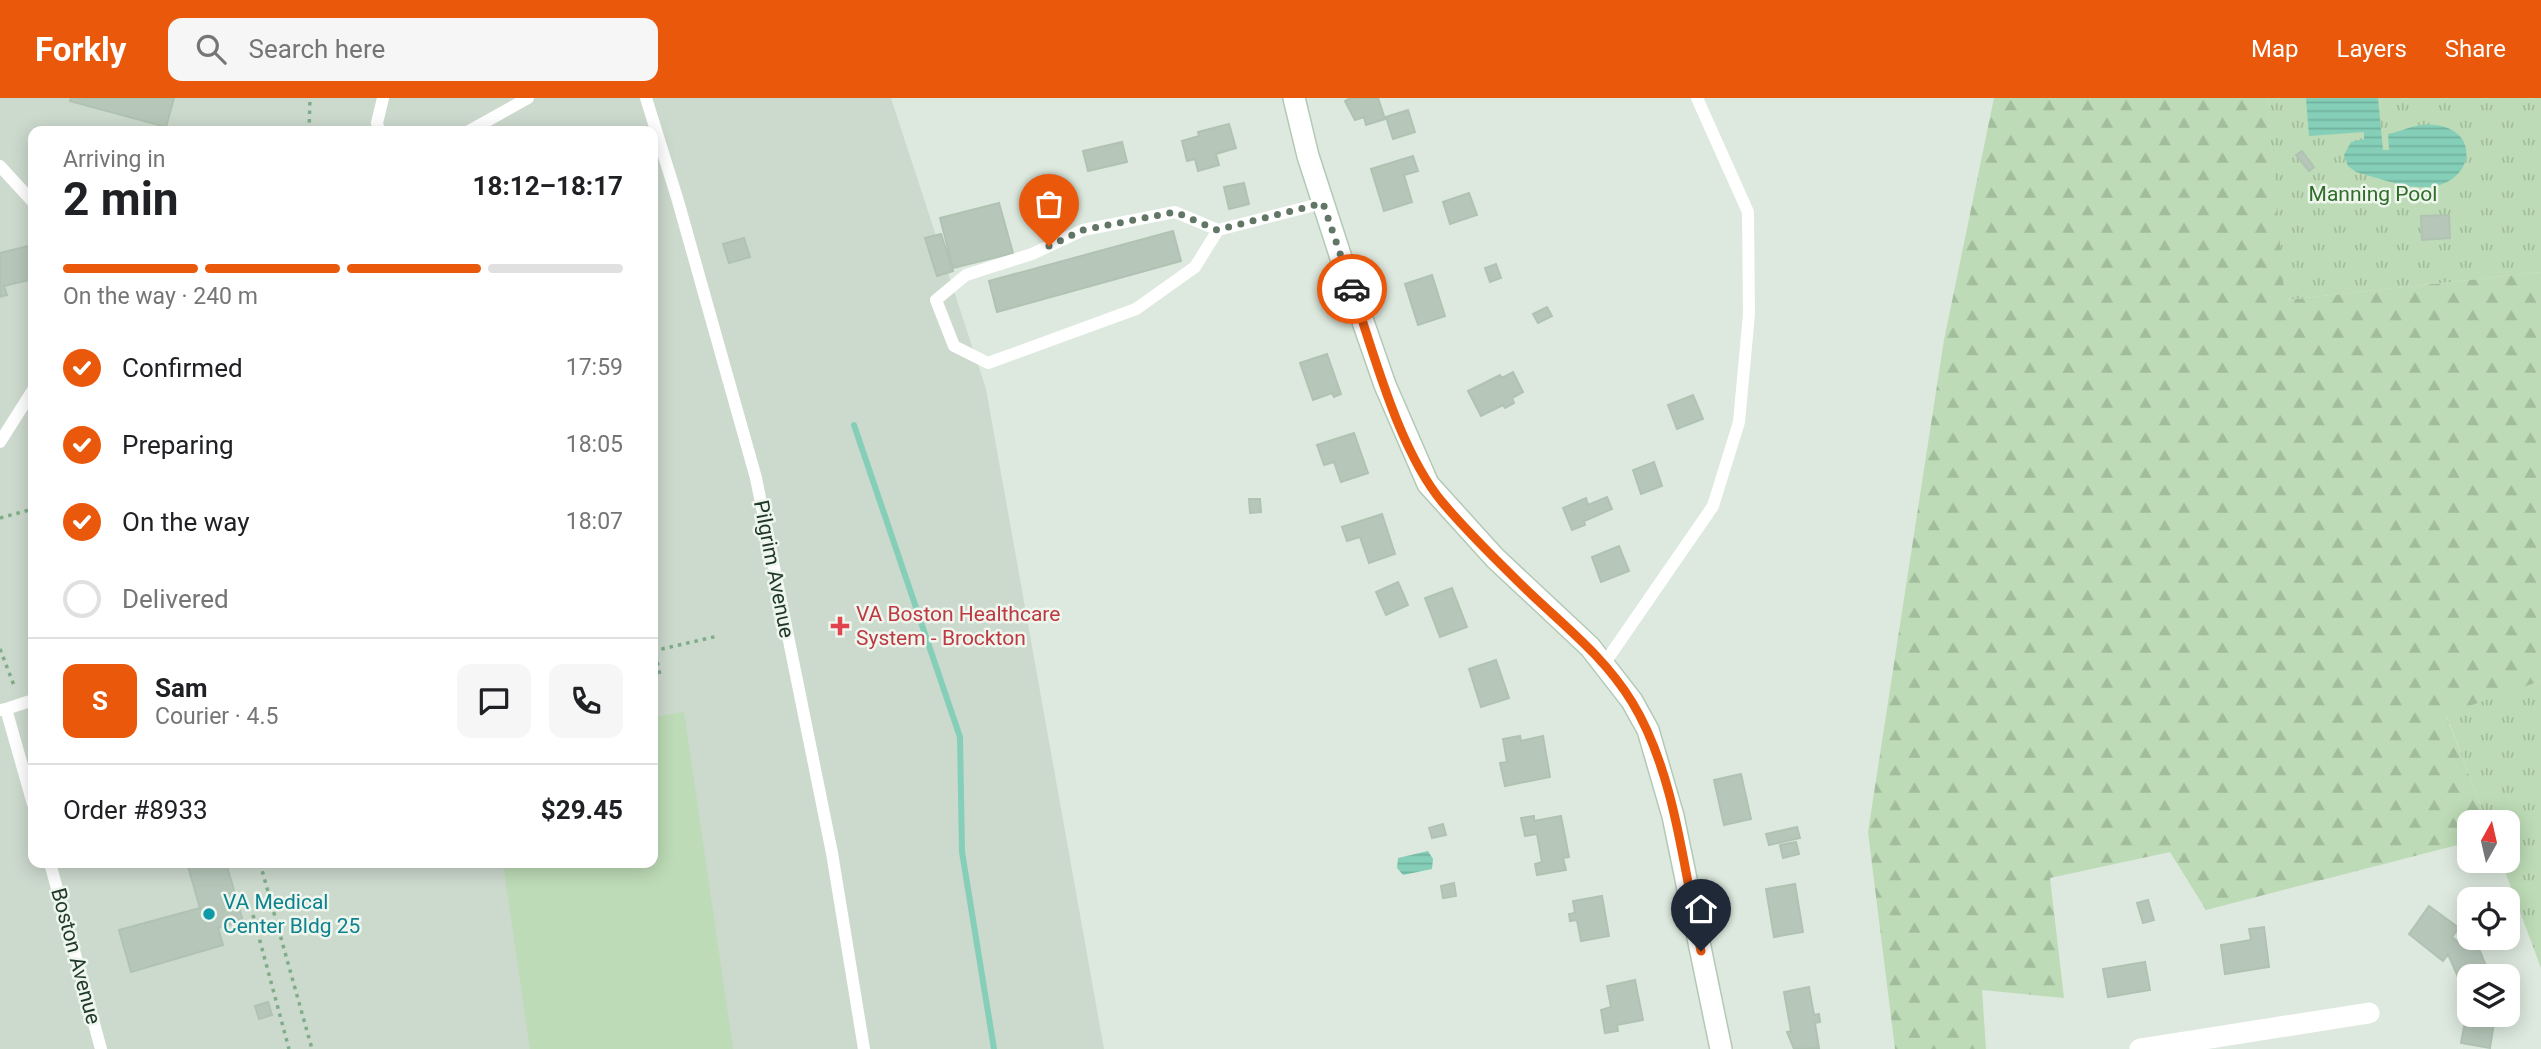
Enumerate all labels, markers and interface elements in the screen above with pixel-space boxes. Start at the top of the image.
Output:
search box [168,18,658,81]
text: Forkly [35,30,126,69]
icon: search [192,30,230,68]
text: Search here [248,34,385,64]
text: Map [2251,35,2299,63]
text: Layers [2337,35,2407,63]
text: Share [2445,35,2506,63]
text: Arriving in [63,146,166,173]
text: 18:12–18:17 [473,171,623,201]
text: 2 min [63,172,179,226]
pin [1019,174,1079,246]
park label: Manning Pool [2309,182,2437,206]
icon: bag [1030,185,1068,223]
courier [1317,254,1387,324]
icon: car [1333,270,1371,308]
text: On the way · 240 m [63,283,258,310]
icon: check [63,349,101,387]
text: Confirmed [122,353,243,383]
text: 17:59 [566,354,623,381]
icon: check [63,426,101,464]
text: Preparing [122,430,234,460]
text: 18:05 [566,431,623,458]
street label: Pilgrim Avenue [749,498,799,640]
icon: check [63,503,101,541]
text: On the way [122,507,250,537]
text: 18:07 [566,508,623,535]
text: Delivered [122,584,229,614]
place label: VA Boston Healthcare System - Brockton [856,602,1060,650]
marker: VA Boston Healthcare System - Brockton [830,616,850,636]
button: chat [457,664,531,738]
button: phone [549,664,623,738]
text: Sam [155,673,207,703]
text: S [92,686,108,716]
text: Courier · 4.5 [155,703,278,730]
text: Order #8933 [63,795,208,825]
text: $29.45 [541,795,623,825]
north arrow [2457,810,2520,873]
map controls [2457,810,2520,1027]
pin [1671,879,1731,951]
street label: Boston Avenue [46,885,106,1027]
button: locate [2457,887,2520,950]
place label: VA Medical Center Bldg 25 [223,890,360,938]
icon: home [1682,890,1720,928]
marker: VA Medical Center Bldg 25 [201,906,217,922]
button: layers [2457,964,2520,1027]

